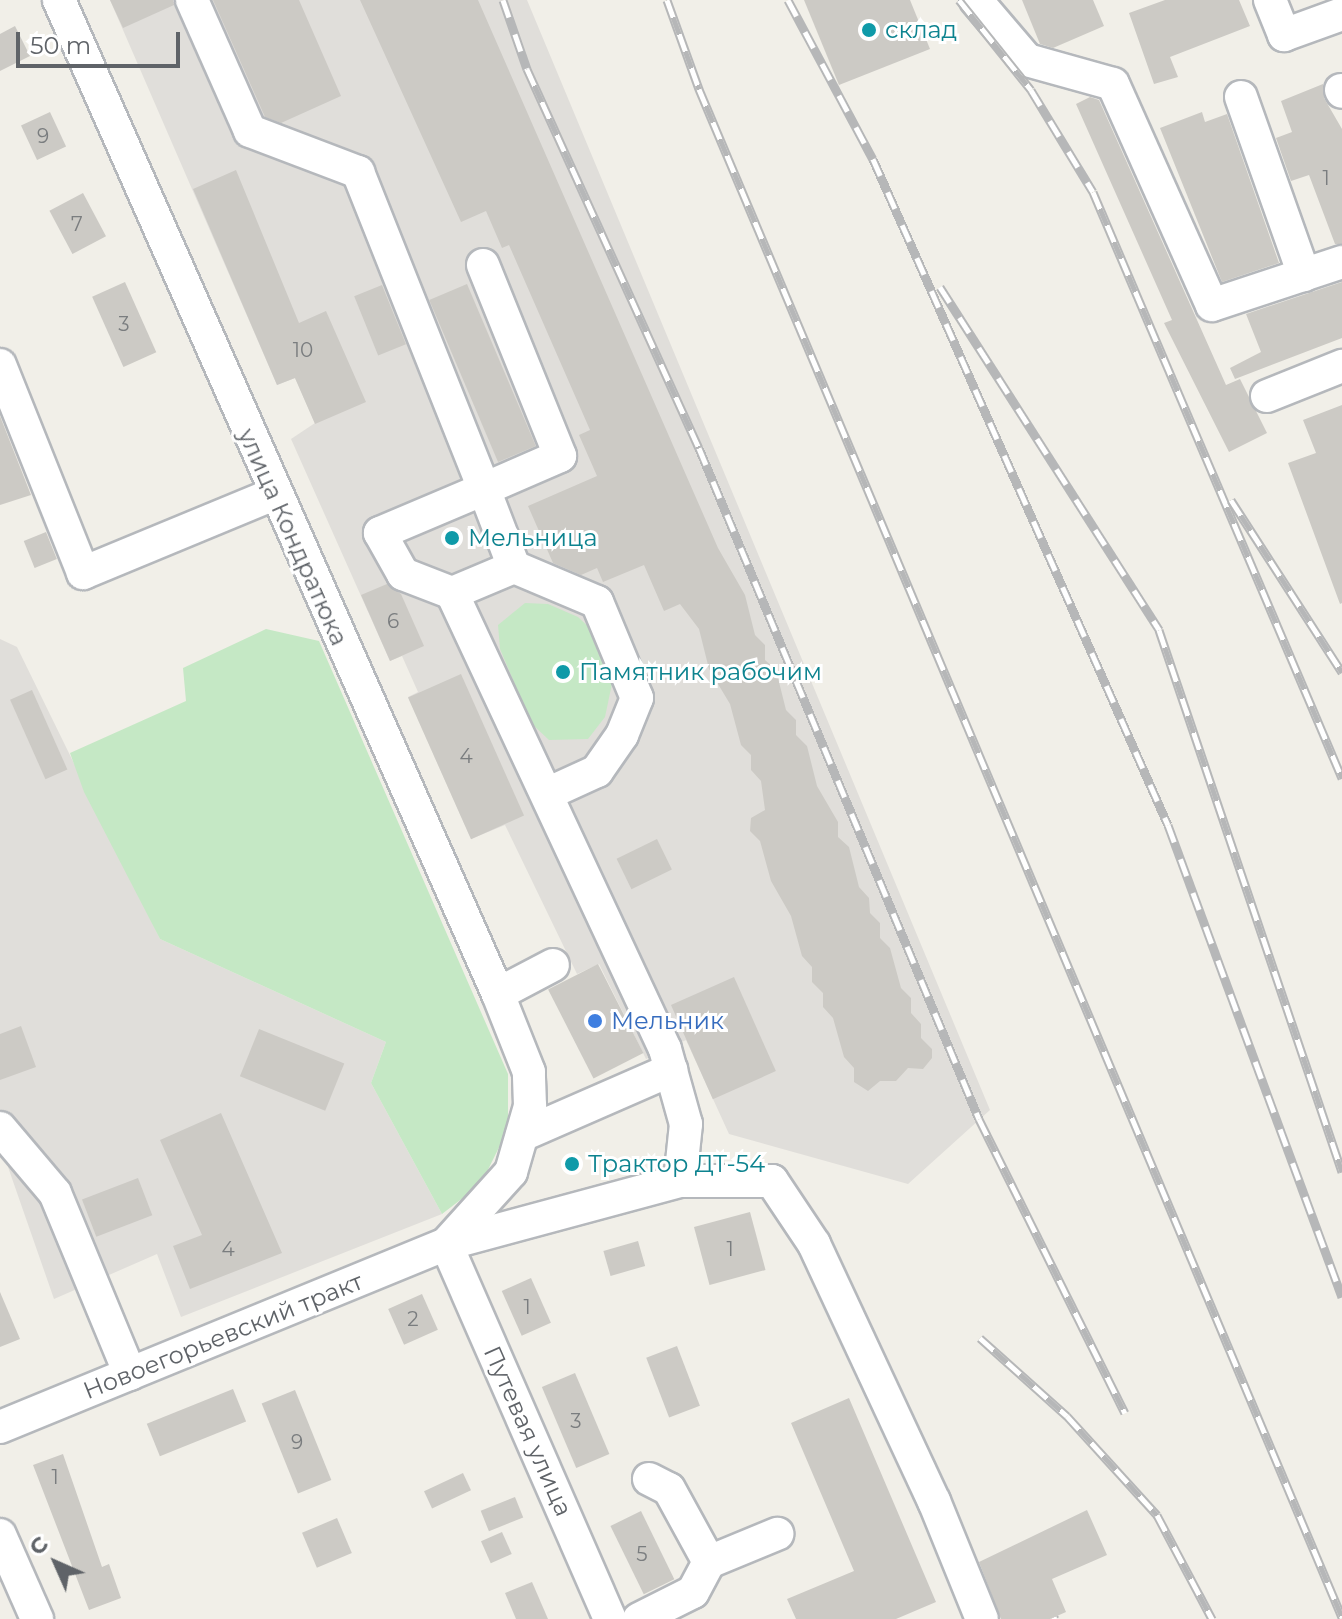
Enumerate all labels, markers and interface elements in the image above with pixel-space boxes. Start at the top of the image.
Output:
scale bar [20,16,184,66]
place label: склад [885,16,957,44]
marker: склад [860,21,878,39]
text: 50 m [30,31,91,60]
house number: 9 [37,124,49,148]
house number: 1 [1322,166,1330,190]
house number: 7 [71,212,83,236]
house number: 3 [118,312,130,336]
house number: 10 [293,338,313,362]
street label: улица Кондратюка [232,424,354,650]
place label: Мельница [468,524,597,552]
marker: Мельница [443,529,461,547]
house number: 6 [387,609,399,633]
place label: Памятник рабочим [579,658,822,686]
marker: Памятник рабочим [554,663,572,681]
house number: 4 [459,744,473,768]
place label: Мельник [611,1007,724,1035]
marker: Мельник [586,1012,604,1030]
place label: Трактор ДТ-54 [588,1150,765,1178]
marker: Трактор ДТ-54 [563,1155,581,1173]
house number: 4 [221,1237,235,1261]
house number: 1 [726,1237,734,1261]
street label: Новоегорьевский тракт [79,1267,367,1405]
house number: 1 [523,1295,531,1319]
house number: 2 [407,1307,419,1331]
street label: Путевая улица [478,1341,578,1521]
house number: 3 [570,1409,582,1433]
house number: 9 [291,1430,303,1454]
house number: 1 [51,1465,59,1489]
north arrow [16,1523,96,1603]
text: С [23,1530,54,1561]
house number: 5 [636,1542,648,1566]

